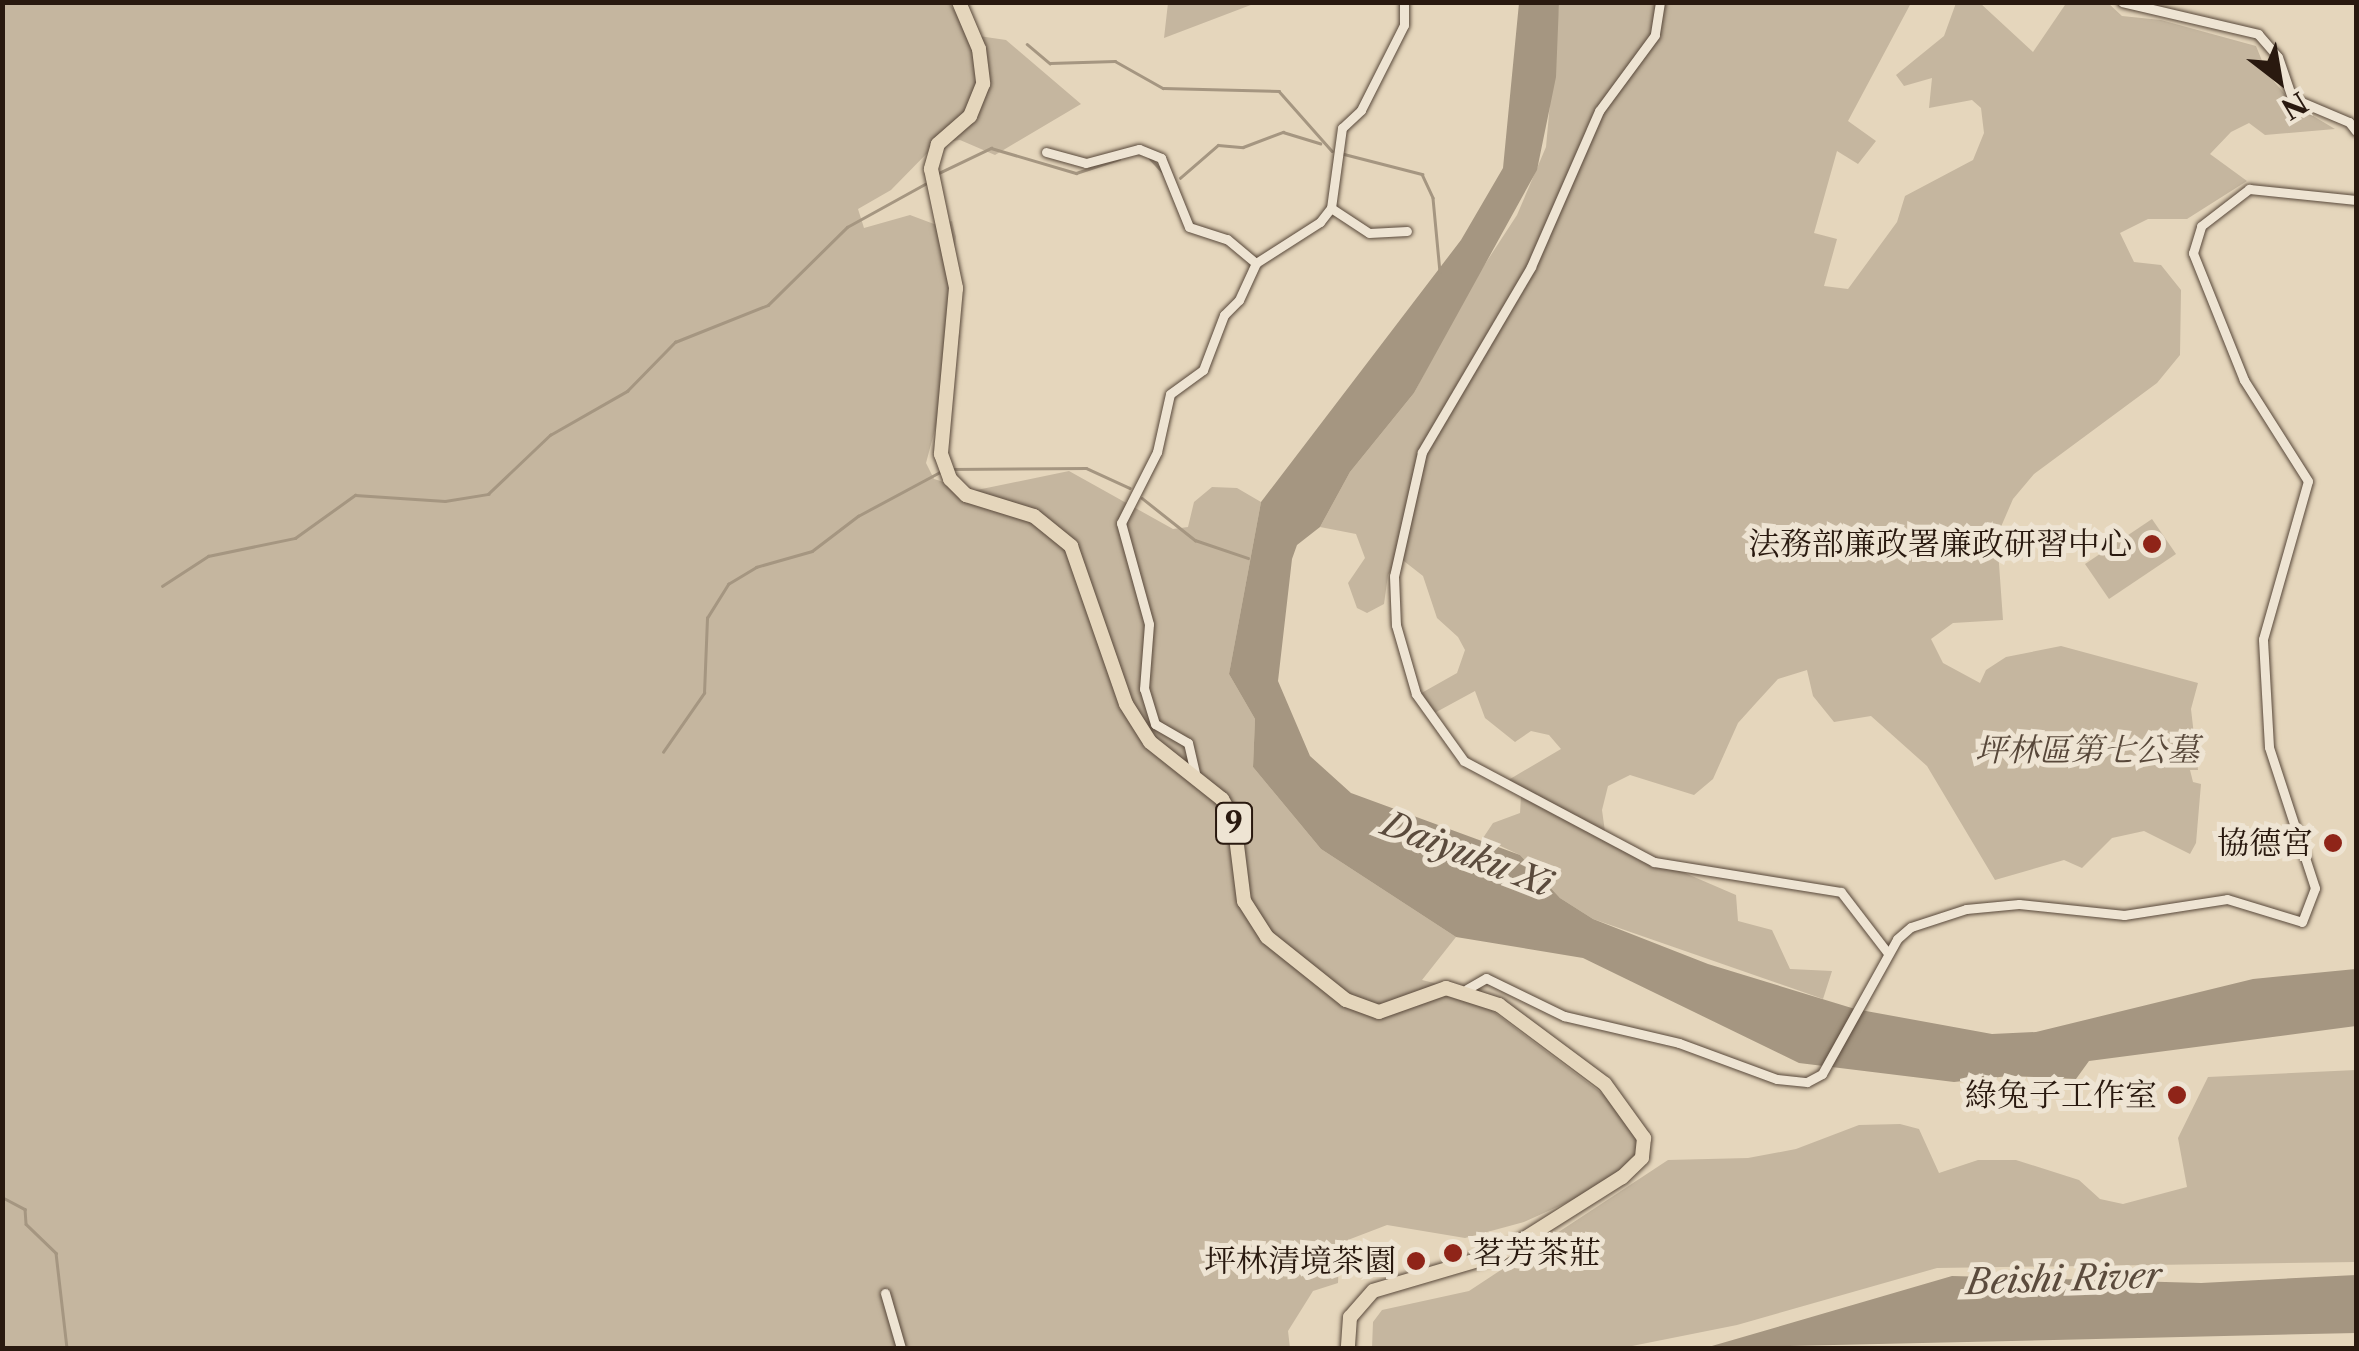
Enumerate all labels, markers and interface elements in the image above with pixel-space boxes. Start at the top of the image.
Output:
north arrow [2229,30,2329,130]
text: N [2275,85,2314,127]
place label: 法務部廉政署廉政研習中心 [1748,525,2132,563]
marker: 法務部廉政署廉政研習中心 [2141,533,2163,555]
park label: 坪林區第七公墓 [1975,731,2199,769]
road number: 9 [1214,798,1254,848]
water label: Daiyuku Xi [1377,803,1557,905]
place label: 協德宮 [2217,824,2313,862]
marker: 協德宮 [2322,832,2344,854]
place label: 綠兔子工作室 [1965,1076,2157,1114]
marker: 綠兔子工作室 [2166,1084,2188,1106]
place label: 茗芳茶莊 [1473,1234,1601,1272]
place label: 坪林清境茶園 [1204,1242,1396,1280]
marker: 茗芳茶莊 [1442,1242,1464,1264]
marker: 坪林清境茶園 [1405,1250,1427,1272]
water label: Beishi River [1965,1255,2163,1303]

